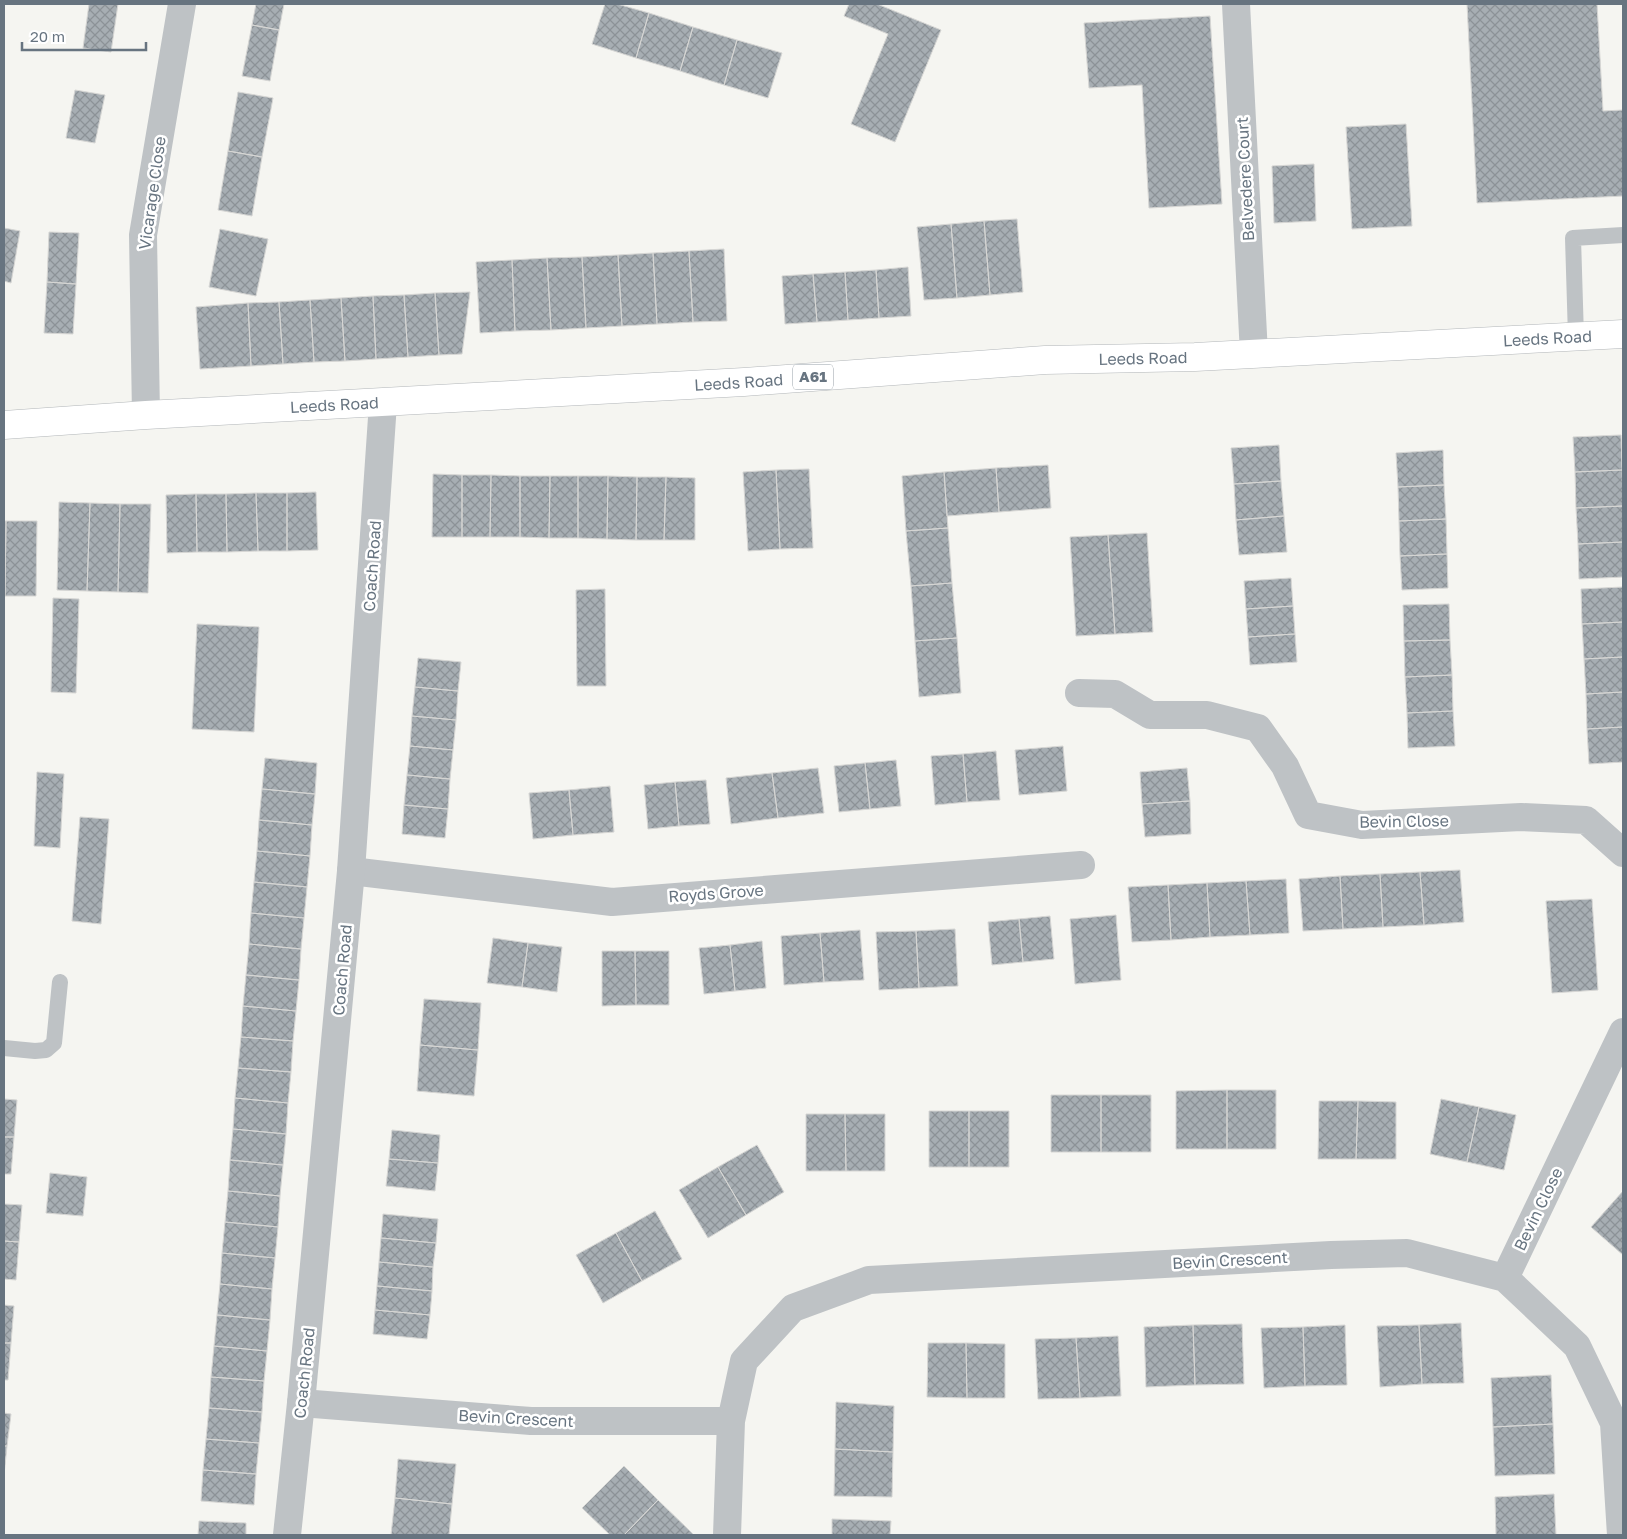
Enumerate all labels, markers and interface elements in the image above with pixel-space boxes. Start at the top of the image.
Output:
scale bar [22,20,146,52]
text: 20 m [30,27,65,45]
street label: Belvedere Court [1232,116,1258,242]
street label: Vicarage Close [134,135,170,251]
street label: Leeds Road [1502,326,1592,350]
street label: Leeds Road [1098,347,1188,369]
road number: A61 [793,364,833,390]
street label: Leeds Road [694,369,784,395]
street label: Leeds Road [289,392,379,417]
street label: Coach Road [359,520,385,612]
street label: Bevin Close [1359,810,1449,832]
street label: Royds Grove [668,880,764,906]
street label: Coach Road [328,924,356,1016]
street label: Bevin Close [1509,1164,1567,1254]
street label: Bevin Crescent [1172,1247,1288,1273]
street label: Coach Road [289,1327,319,1419]
street label: Bevin Crescent [458,1405,574,1431]

